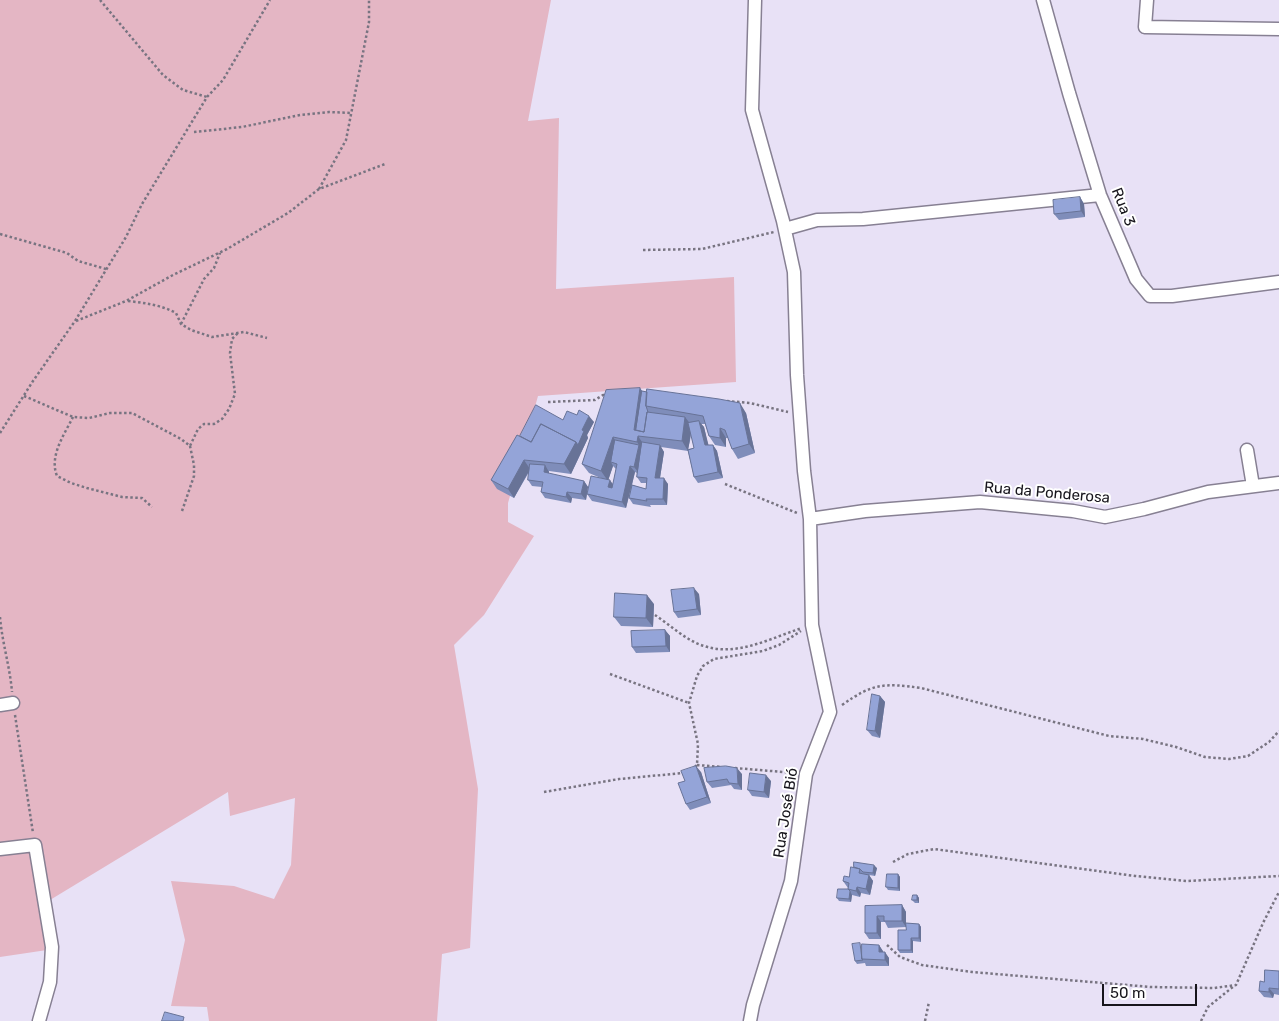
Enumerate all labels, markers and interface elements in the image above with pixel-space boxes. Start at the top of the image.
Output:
street label: Rua 3 [1107,185,1139,229]
street label: Rua da Ponderosa [983,479,1111,507]
street label: Rua José Bió [770,767,802,859]
scale bar [1104,974,1199,1006]
text: 50 m [1110,984,1145,1002]

